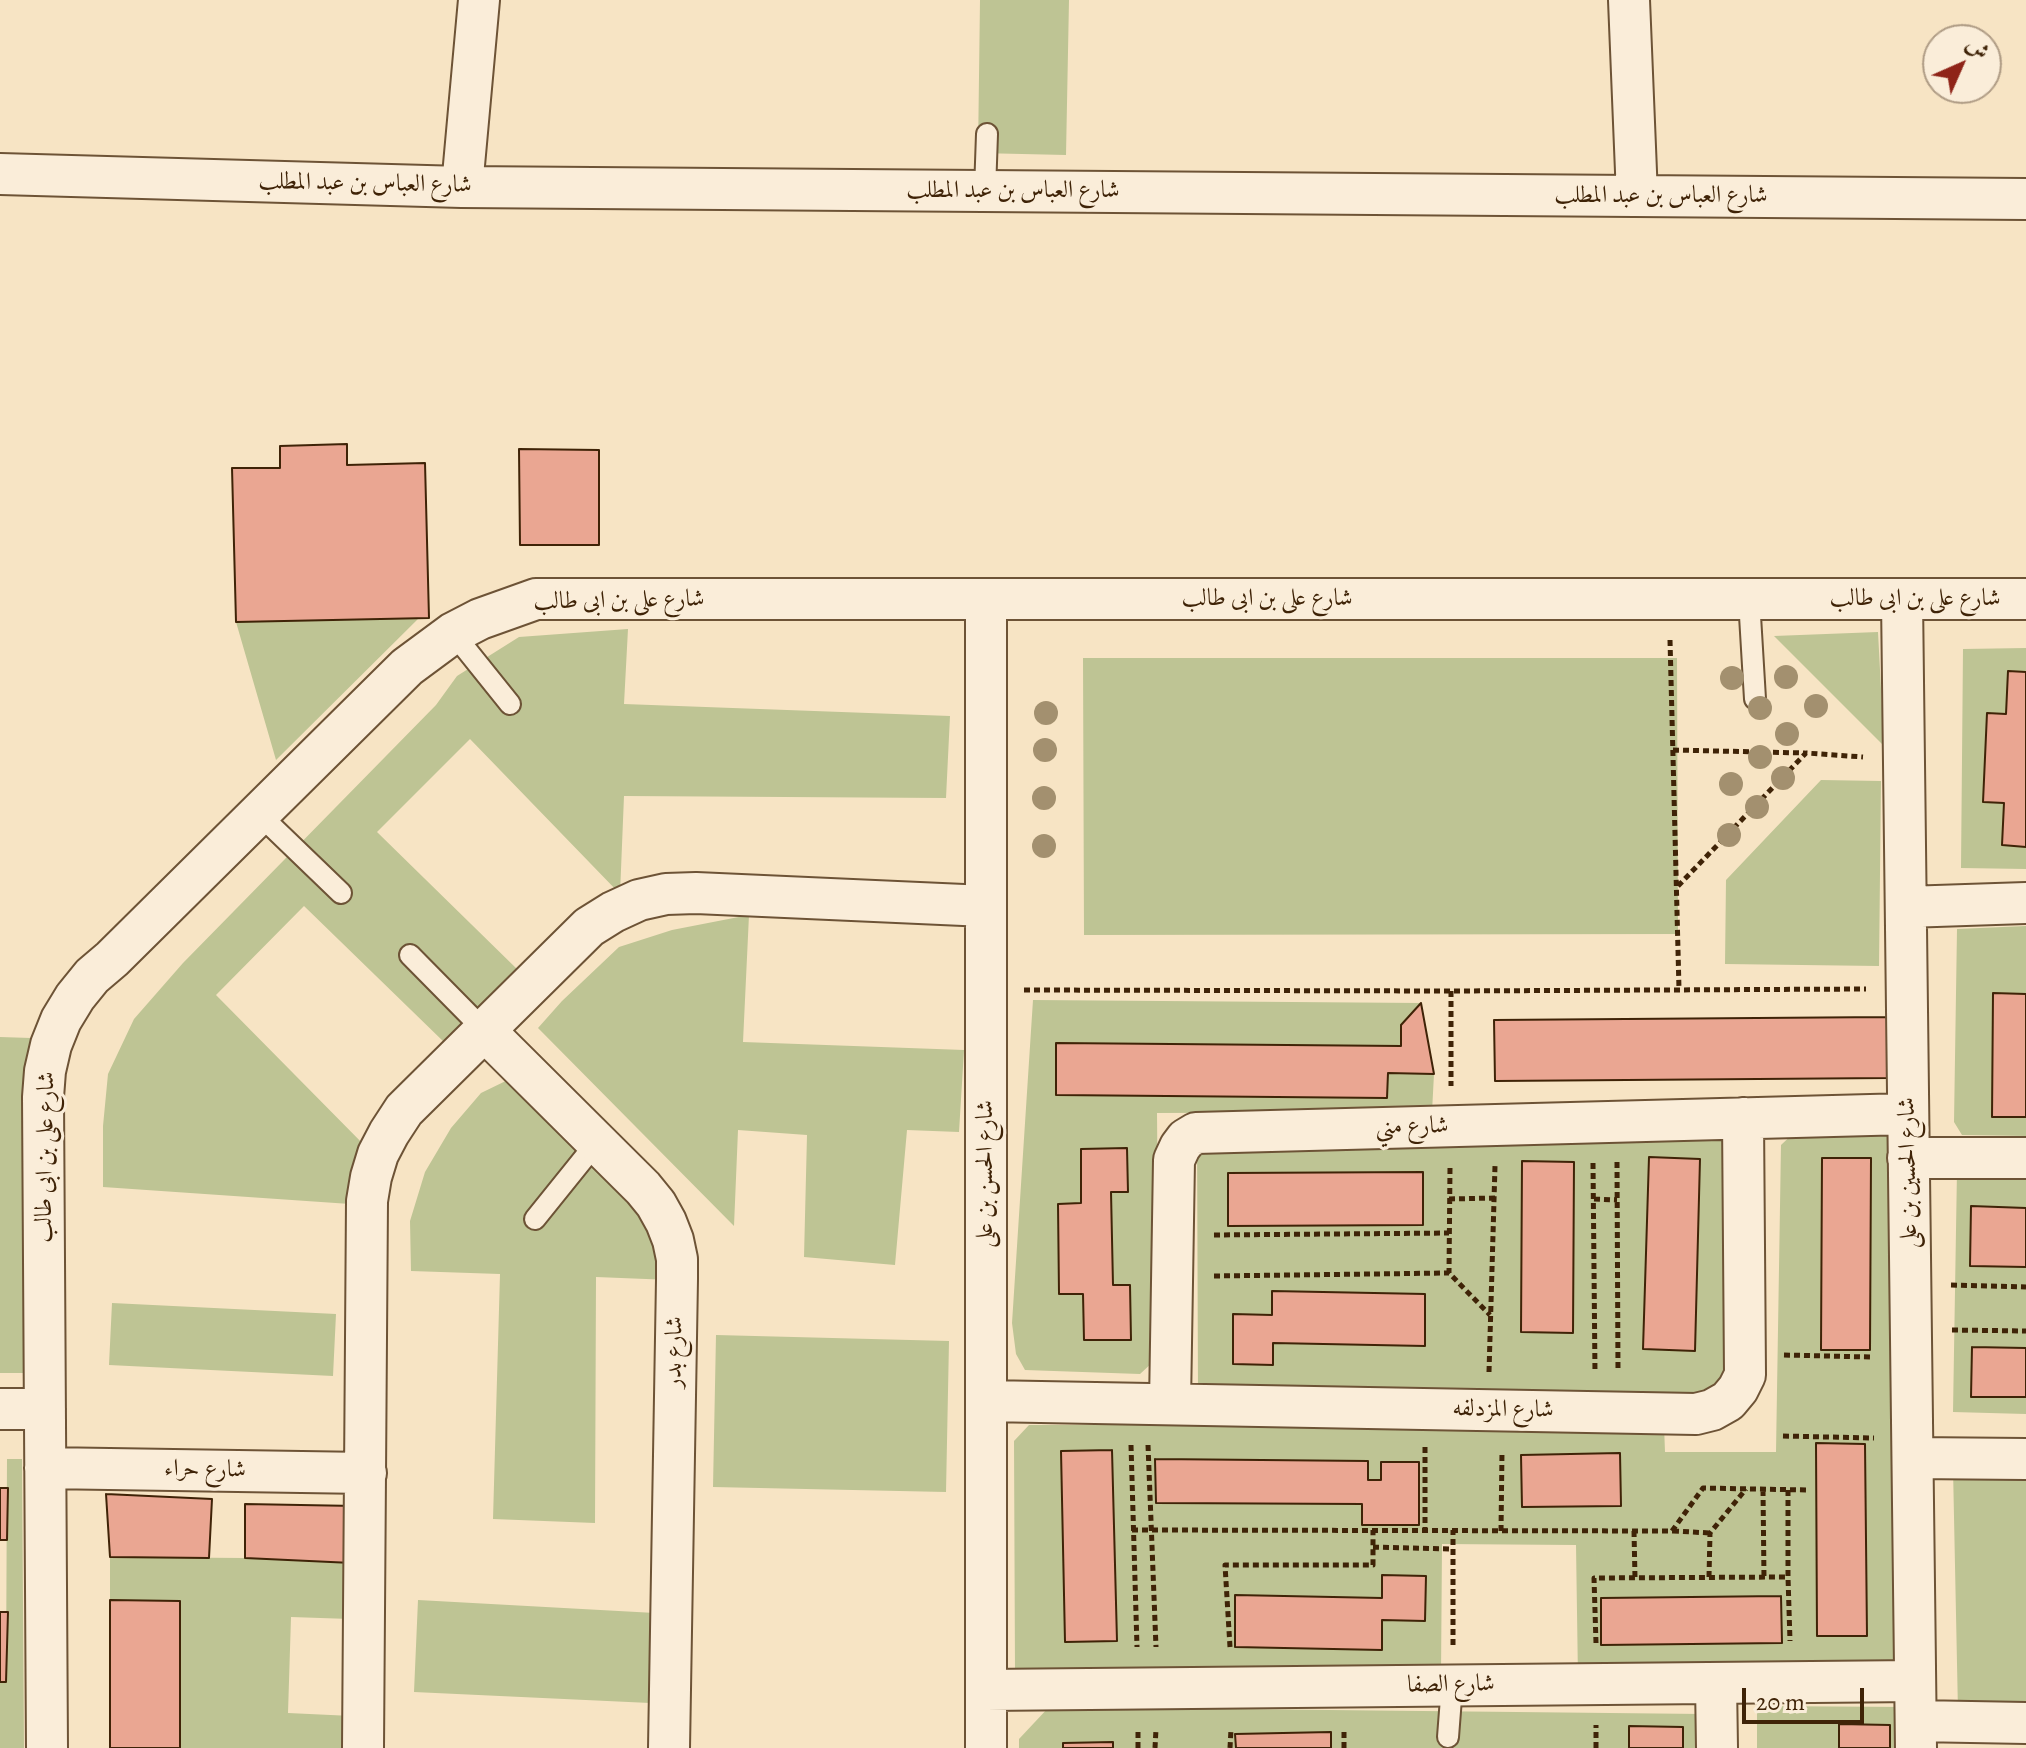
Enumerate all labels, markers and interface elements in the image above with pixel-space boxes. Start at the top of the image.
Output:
north arrow [1922,24,2002,104]
text: ش [1959,30,1996,67]
street label: شارع العباس بن عبد المطلب [258,168,472,200]
street label: شارع العباس بن عبد المطلب [906,177,1120,205]
street label: شارع العباس بن عبد المطلب [1554,182,1768,210]
street label: شارع على بن ابى طالب [533,585,705,617]
street label: شارع على بن ابى طالب [1181,585,1353,613]
street label: شارع على بن ابى طالب [1829,585,2001,613]
street label: شارع على بن ابى طالب [30,1071,62,1243]
street label: شارع الحسين بن على [1893,1097,1925,1249]
street label: شارع الحسن بن على [972,1100,1000,1248]
street label: شارع مني [1375,1112,1449,1142]
street label: شارع بدر [660,1316,690,1388]
street label: شارع المزدلفه [1452,1395,1554,1425]
street label: شارع حراء [164,1455,246,1485]
street label: شارع الصفا [1407,1670,1495,1700]
scale bar [1746,1672,1868,1722]
text: 20 m [1756,1686,1805,1718]

